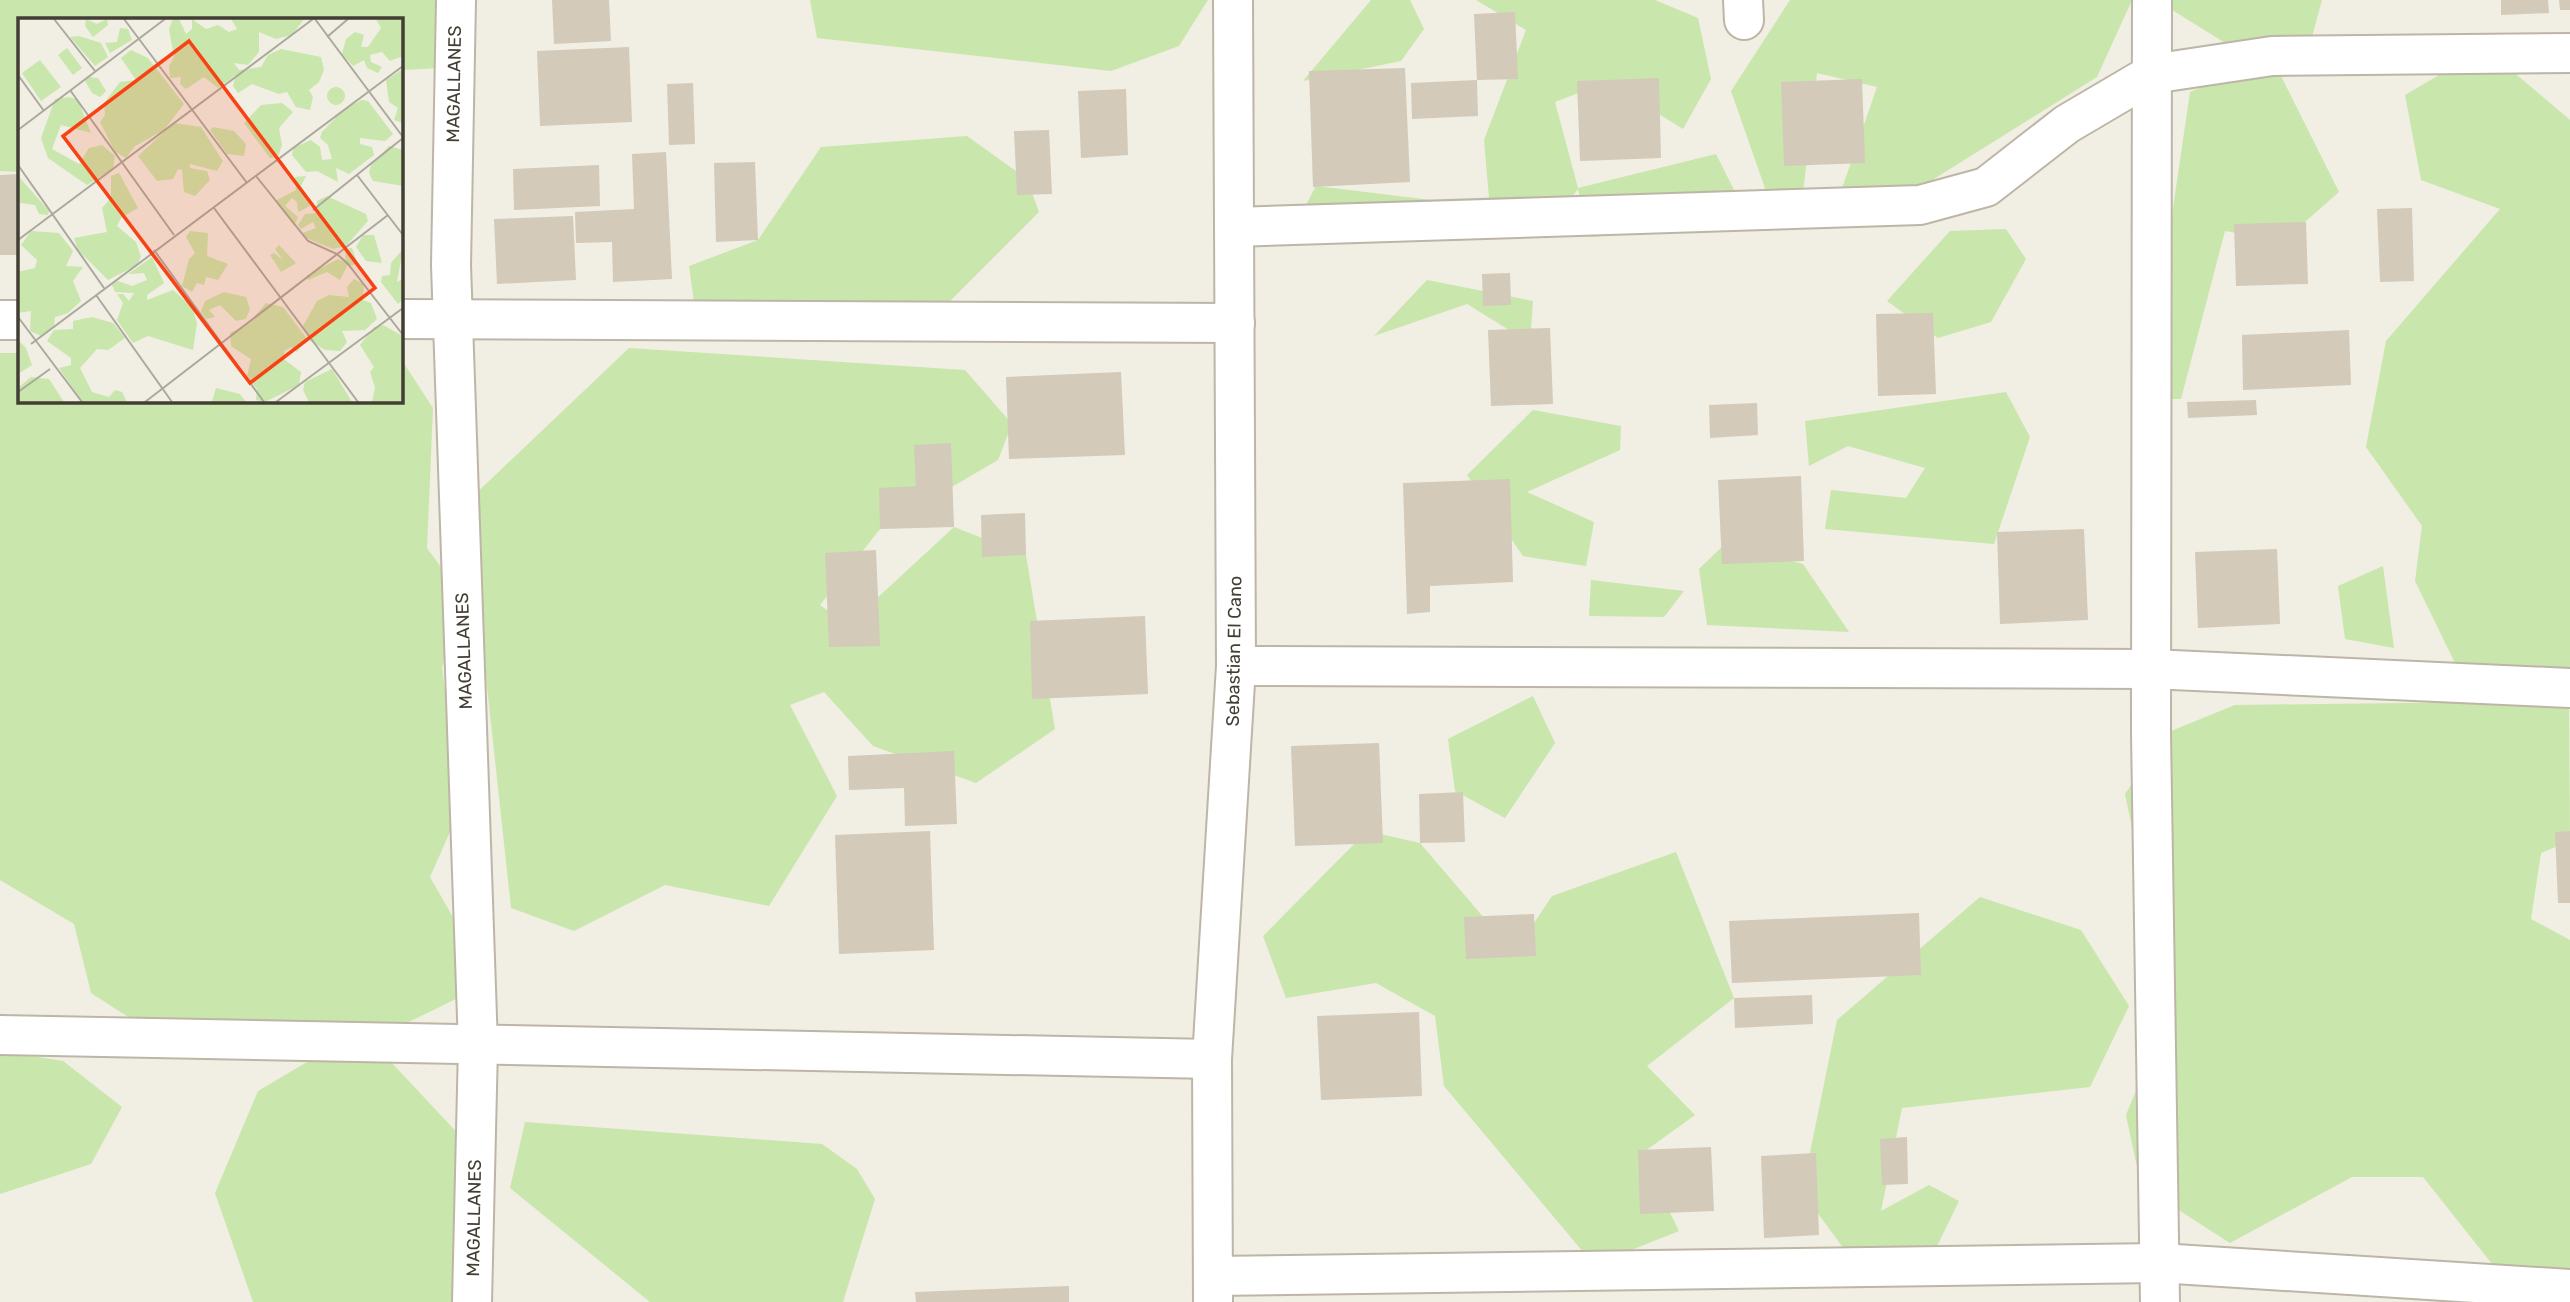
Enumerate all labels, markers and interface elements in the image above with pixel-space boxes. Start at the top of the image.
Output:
inset map [18,18,402,402]
street label: MAGALLANES [442,25,466,143]
street label: Sebastian El Cano [1222,576,1246,726]
street label: MAGALLANES [451,592,477,710]
street label: MAGALLANES [462,1159,486,1277]

